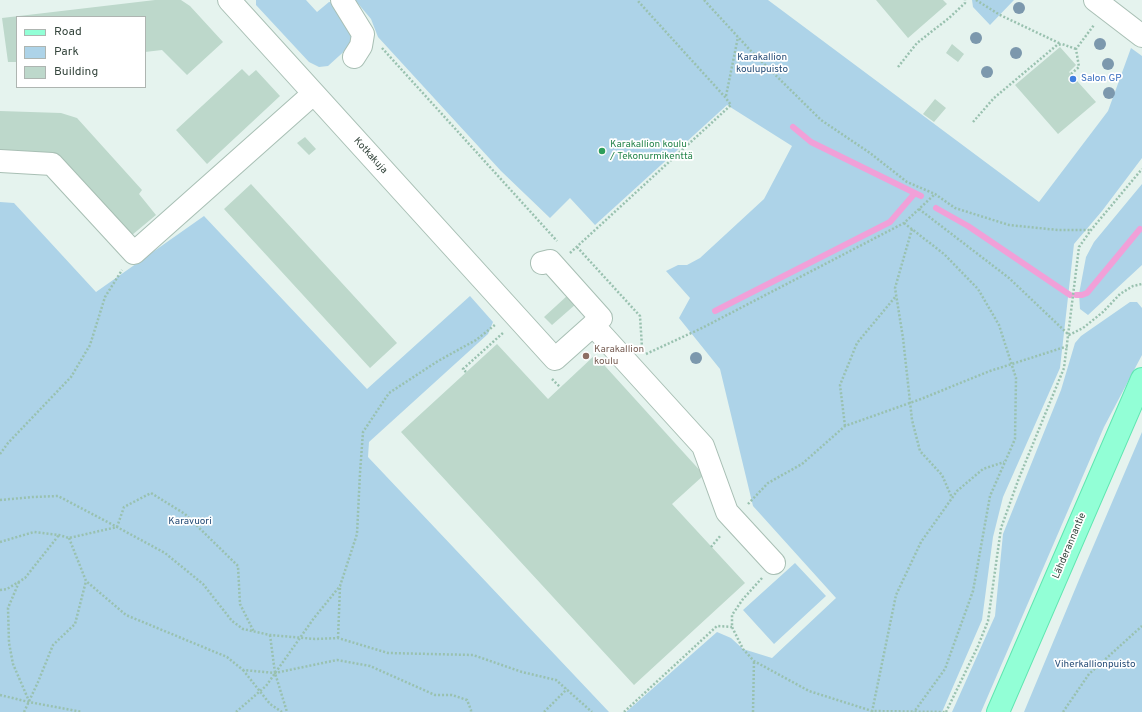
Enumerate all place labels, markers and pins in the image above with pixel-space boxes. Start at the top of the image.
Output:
place label: Salon GP [1081,73,1122,85]
marker: Salon GP [1068,74,1078,84]
place label: Karakallion koulu / Tekonurmikenttä [610,139,693,162]
marker: Karakallion koulu / Tekonurmikenttä [597,146,607,156]
place label: Karakallion koulu [594,344,644,368]
marker: Karakallion koulu [581,351,591,361]

